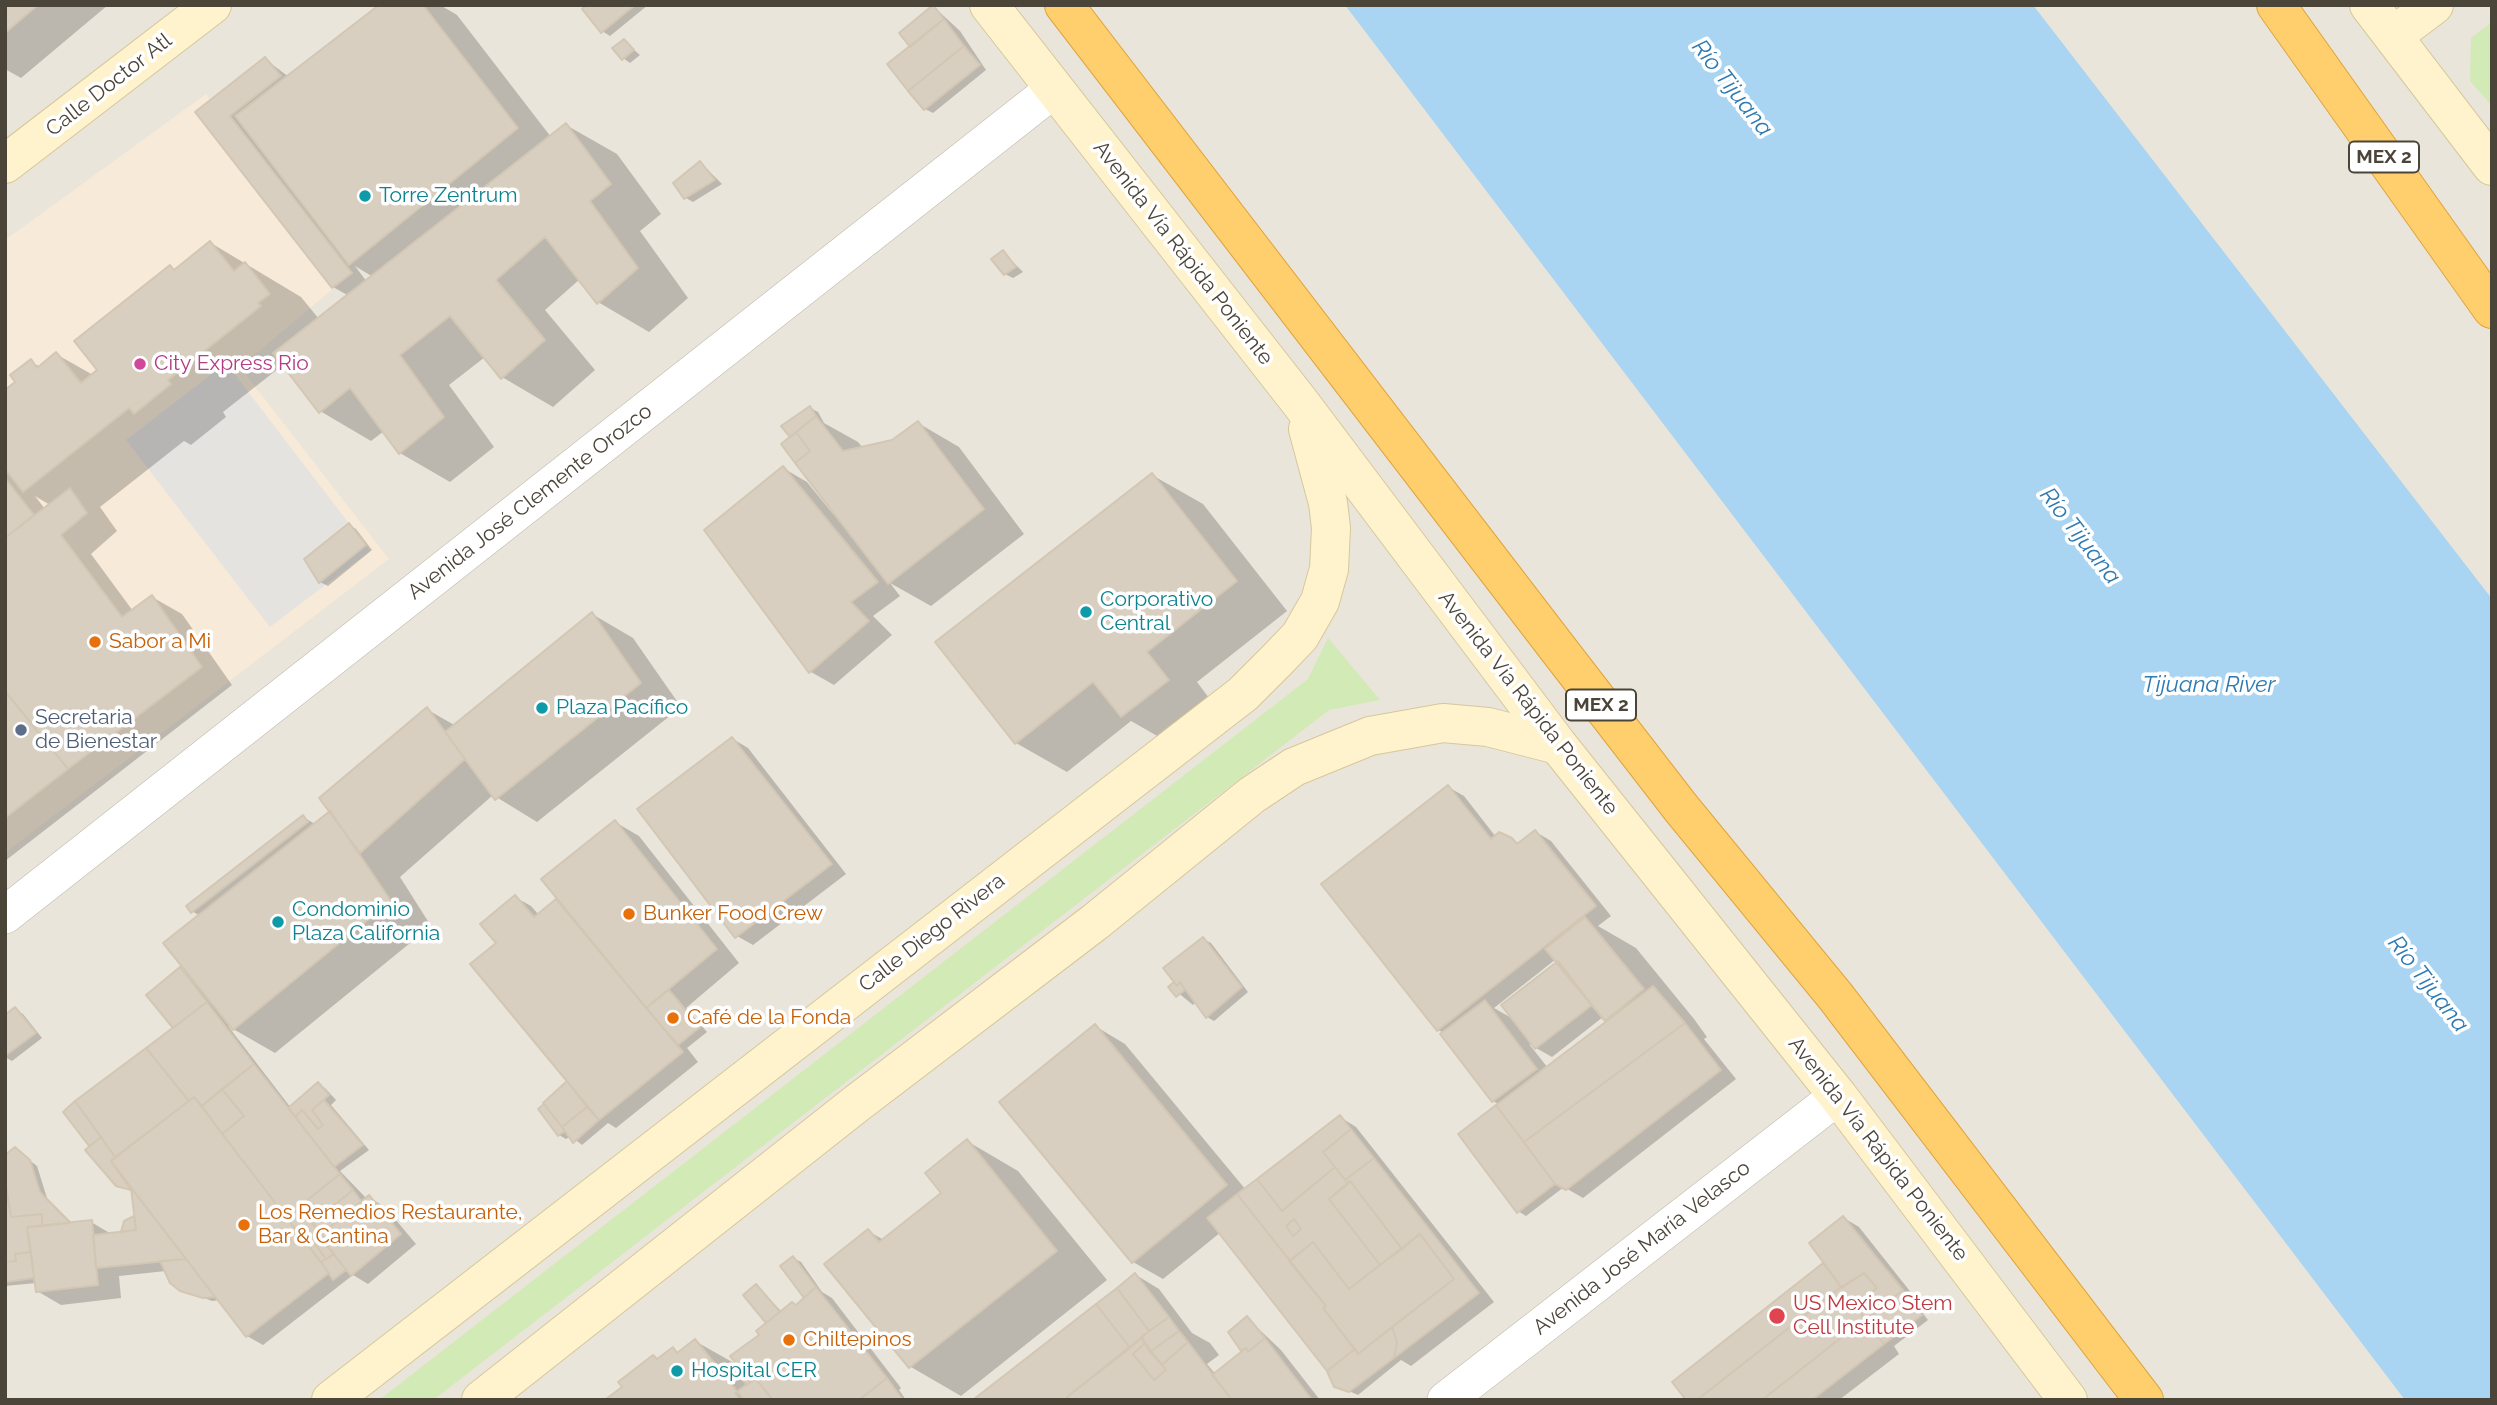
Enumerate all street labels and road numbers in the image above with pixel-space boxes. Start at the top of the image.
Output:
street label: Calle Doctor Atl [41,28,177,142]
street label: Avenida Vía Rápida Poniente [1088,136,1278,370]
road number: MEX 2 [2349,141,2419,172]
street label: Avenida José Clemente Orozco [403,399,657,605]
street label: Avenida Vía Rápida Poniente [1433,586,1623,820]
road number: MEX 2 [1566,690,1636,720]
street label: Calle Diego Rivera [854,868,1010,998]
street label: Avenida Vía Rápida Poniente [1783,1032,1973,1266]
street label: Avenida José María Velasco [1528,1155,1756,1341]

